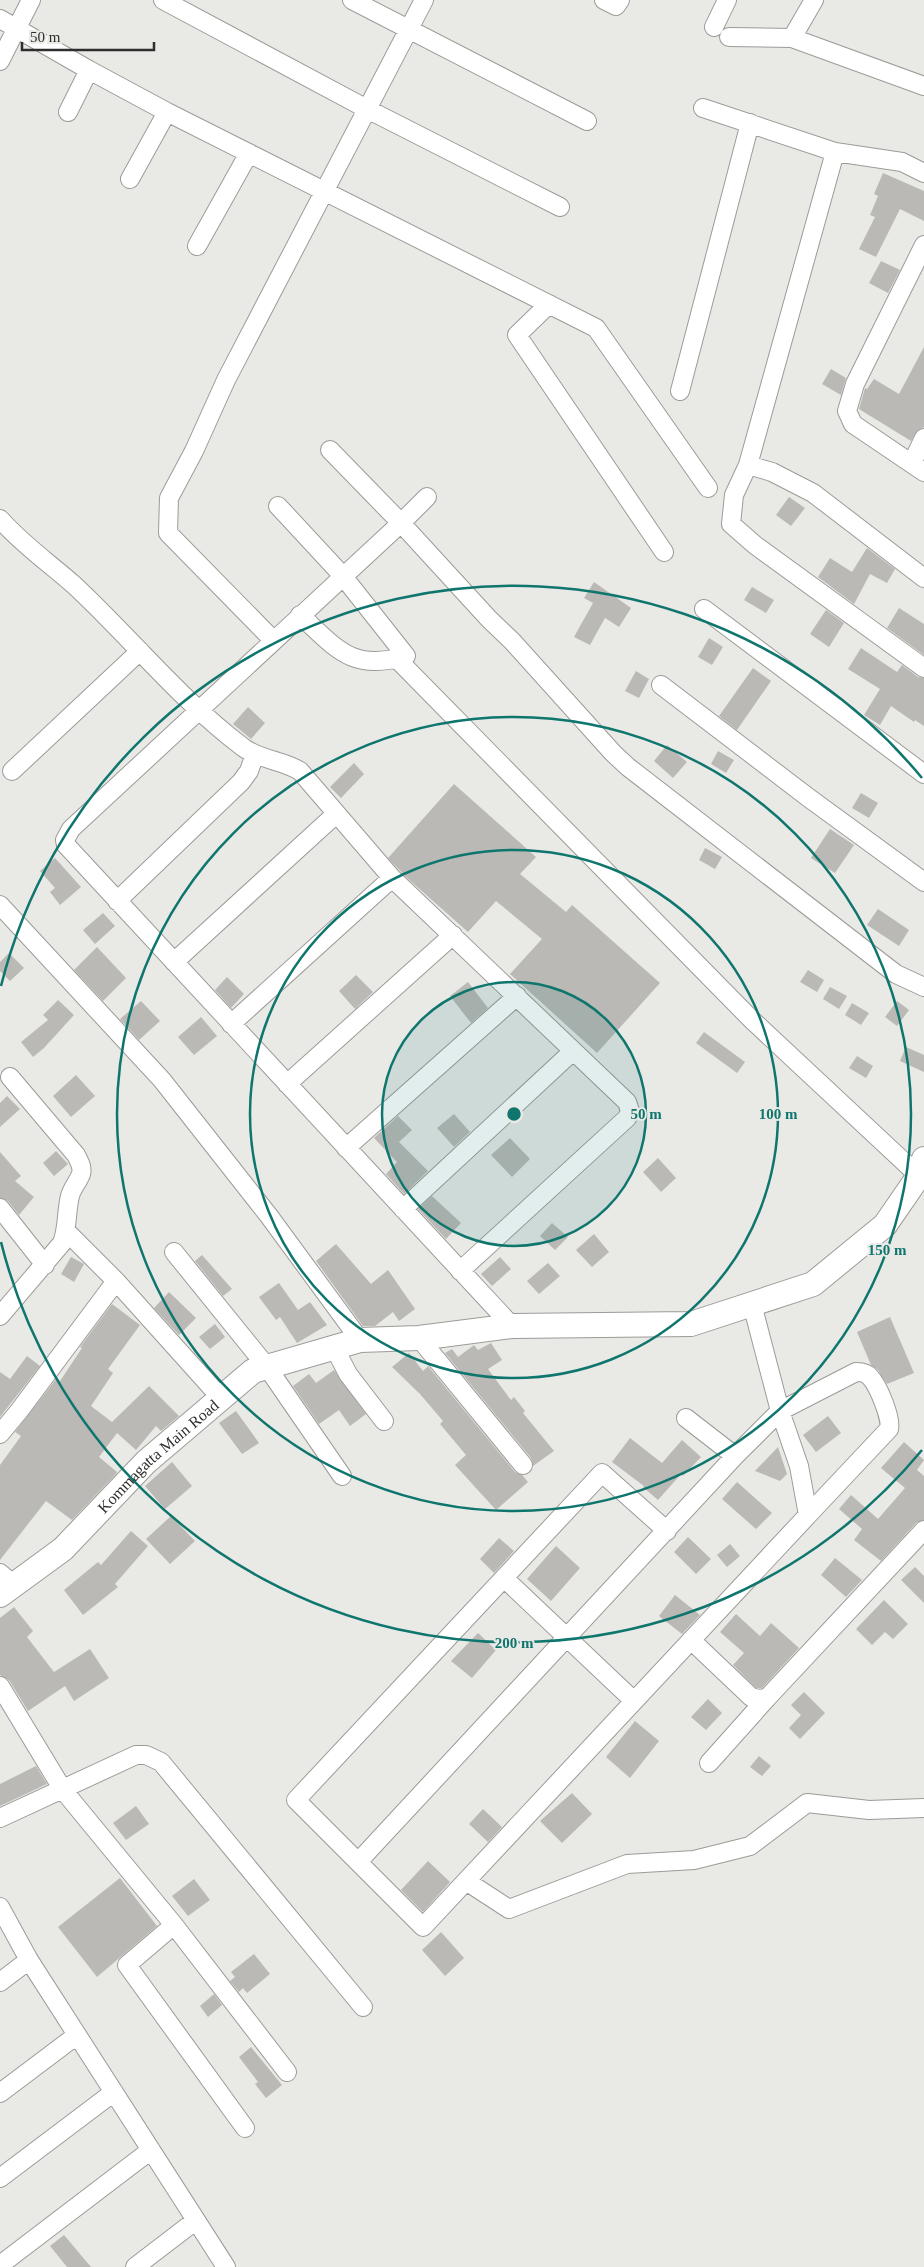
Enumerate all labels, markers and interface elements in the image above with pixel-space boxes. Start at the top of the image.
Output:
scale bar [22,20,155,52]
text: 50 m [30,29,61,45]
centre of rings [505,1105,523,1123]
text: 50 m [630,1106,662,1122]
text: 100 m [759,1106,798,1122]
text: 150 m [868,1242,907,1258]
street label: Kommagatta Main Road [94,1396,222,1516]
text: 200 m [495,1635,534,1651]

